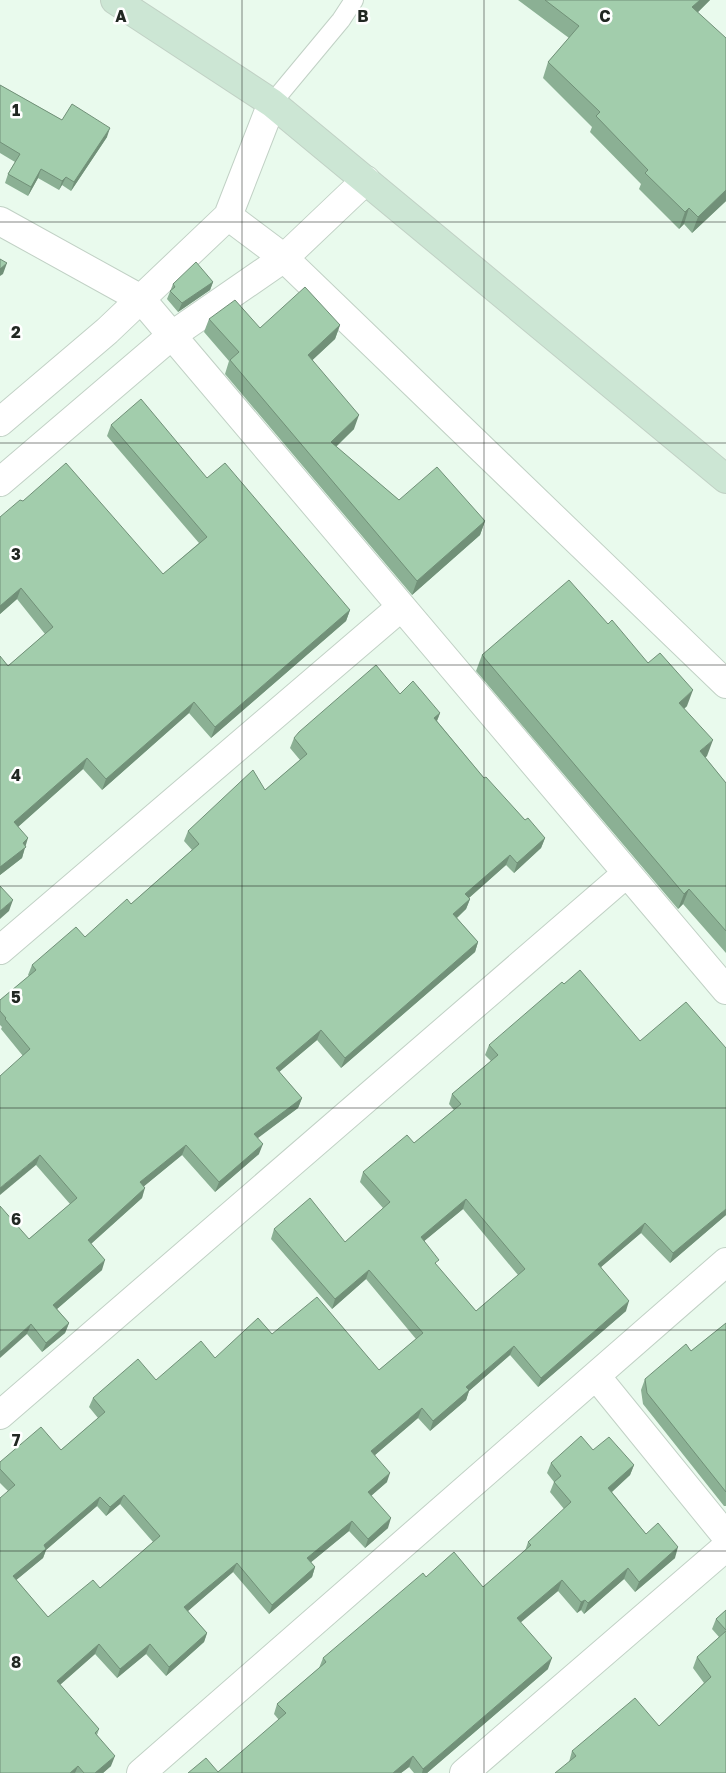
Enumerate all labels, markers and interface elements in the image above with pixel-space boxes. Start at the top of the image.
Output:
text: A [115,6,127,26]
text: B [357,6,369,26]
text: C [599,6,611,26]
text: 1 [12,100,20,120]
text: 2 [11,322,21,342]
text: 3 [11,544,21,564]
text: 4 [11,765,21,785]
text: 5 [11,987,21,1007]
text: 6 [11,1209,21,1229]
text: 7 [12,1430,21,1450]
text: 8 [11,1652,21,1672]

